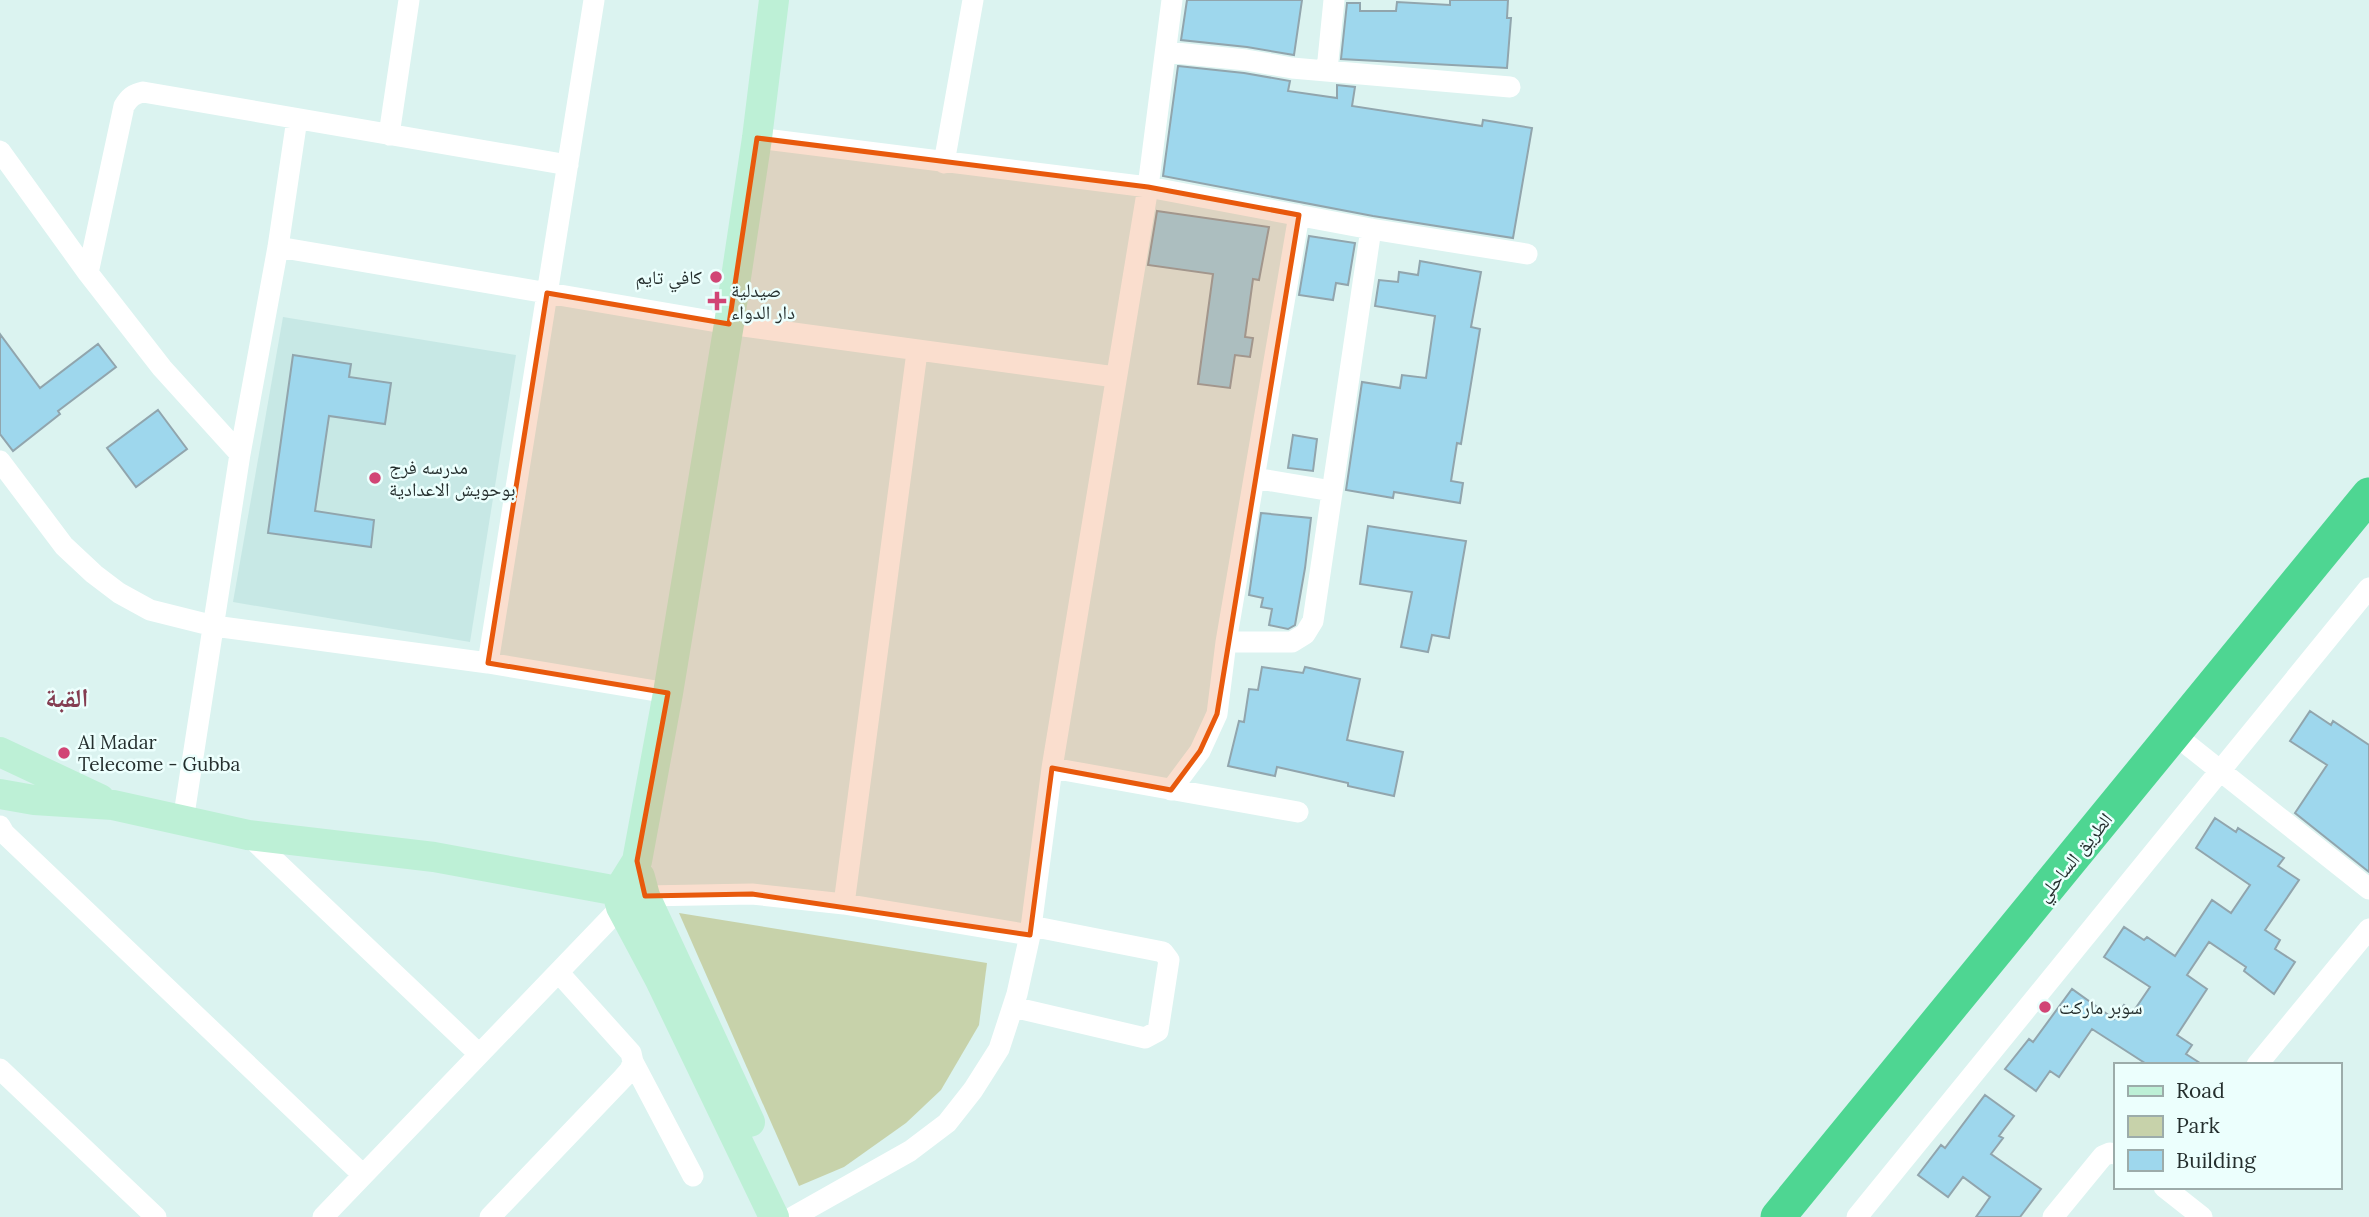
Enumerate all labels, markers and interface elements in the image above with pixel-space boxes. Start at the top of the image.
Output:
place label: كافي تايم [635,265,702,293]
marker: كافي تايم [708,269,724,285]
place label: صيدلية دار الدواء [731,278,795,324]
marker: صيدلية دار الدواء [709,293,725,309]
place label: مدرسه فرج بوحويش الاعدادية [389,455,515,501]
marker: مدرسه فرج بوحويش الاعدادية [367,470,383,486]
district label: القبة [45,681,89,714]
place label: Al Madar Telecome - Gubba [77,730,241,776]
marker: Al Madar Telecome - Gubba [56,745,72,761]
street label: الطريق الساحلي [2031,808,2120,909]
place label: سوبر ماركت [2059,995,2143,1019]
marker: سوبر ماركت [2037,999,2053,1015]
legend [2114,1063,2341,1189]
text: Road [2176,1077,2225,1104]
text: Park [2176,1112,2220,1139]
text: Building [2176,1147,2256,1174]

